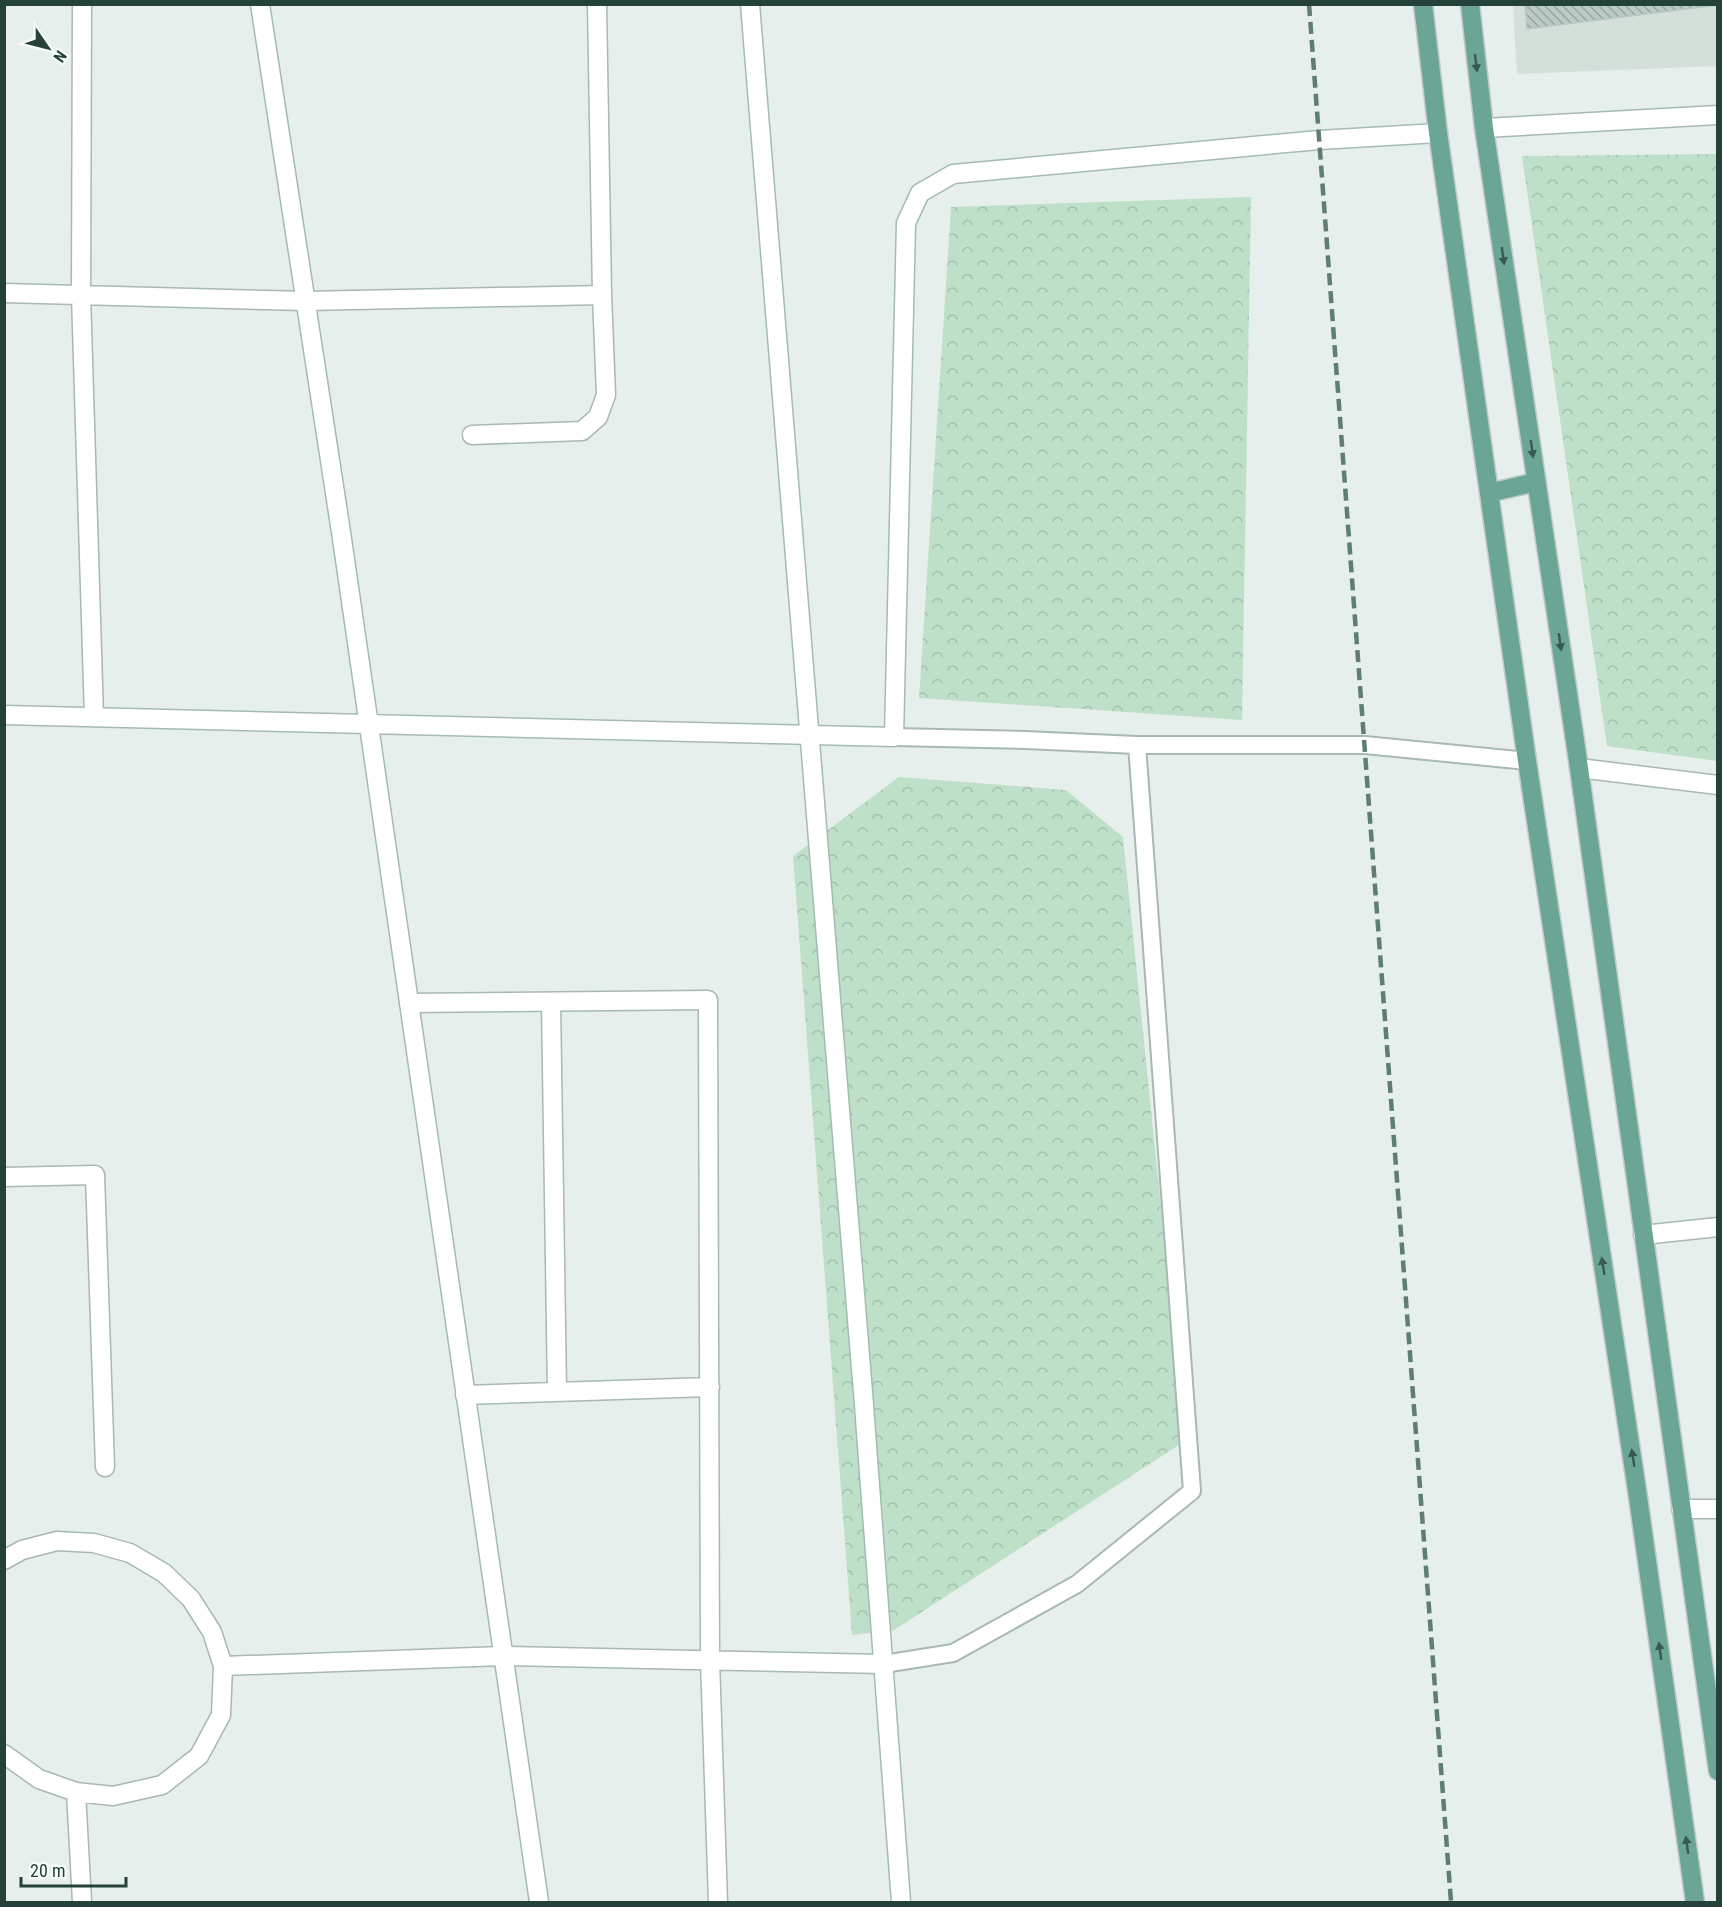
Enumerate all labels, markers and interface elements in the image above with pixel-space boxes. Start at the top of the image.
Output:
north arrow [18,18,78,78]
text: N [49,47,70,66]
one-way arrow [1472,53,1481,72]
one-way arrow [1498,246,1507,265]
one-way arrow [1527,439,1536,458]
one-way arrow [1556,632,1565,651]
one-way arrow [1599,1256,1608,1275]
one-way arrow [1628,1449,1637,1468]
one-way arrow [1655,1642,1665,1661]
one-way arrow [1682,1835,1692,1854]
scale bar [21,1850,126,1888]
text: 20 m [30,1860,65,1881]

